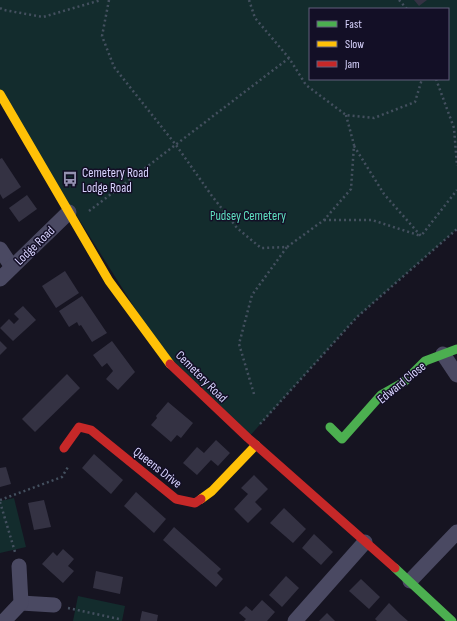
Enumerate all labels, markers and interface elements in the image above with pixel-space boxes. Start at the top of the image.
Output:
legend [309,8,449,80]
text: Fast [345,17,362,32]
text: Slow [345,37,364,52]
text: Jam [344,57,360,72]
place label: Cemetery Road Lodge Road [82,165,149,196]
bus stop icon: Cemetery Road Lodge Road [61,170,79,188]
park label: Pudsey Cemetery [210,208,286,224]
street label: Lodge Road [11,223,58,269]
street label: Cemetery Road [172,347,231,406]
street label: Edward Close [374,358,429,407]
street label: Queens Drive [130,444,185,492]

